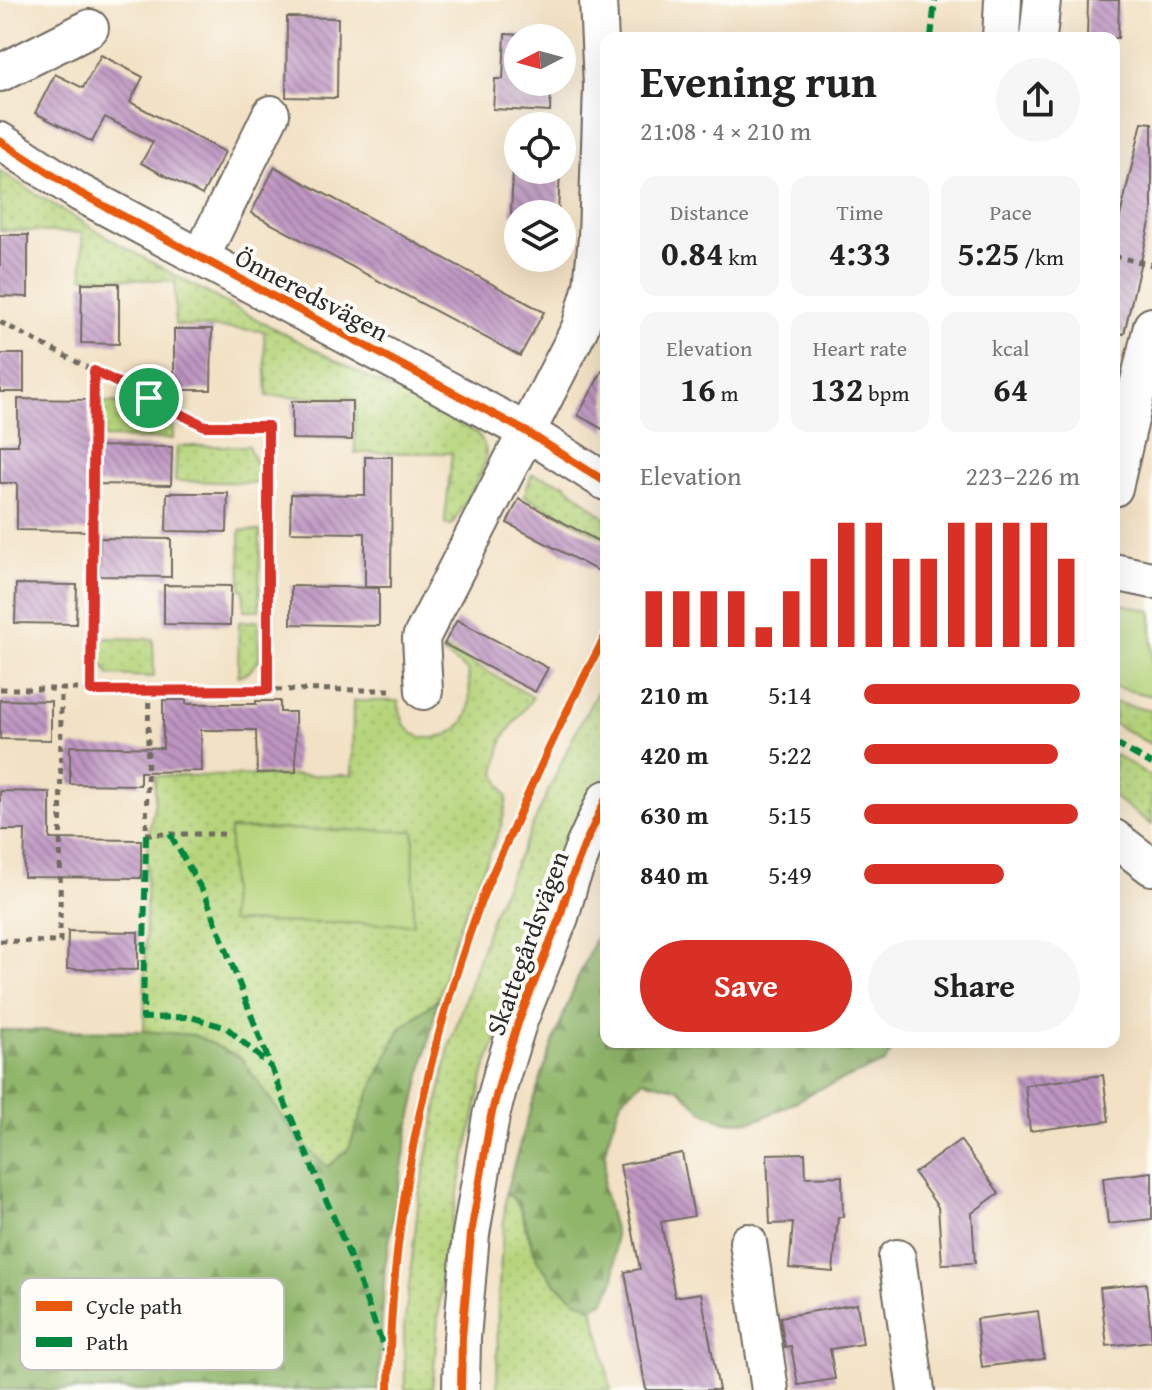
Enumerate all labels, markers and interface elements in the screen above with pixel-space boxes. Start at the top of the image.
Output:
north arrow [504,24,576,96]
map controls [504,24,576,272]
text: Evening run [640,49,877,113]
button: share [996,58,1080,142]
text: 21:08 · 4 × 210 m [640,111,811,150]
button: locate [504,112,576,184]
text: Distance [670,196,749,228]
text: Time [837,196,883,228]
text: Pace [990,196,1032,228]
button: layers [504,200,576,272]
text: 0.84 [661,228,724,277]
text: 4:33 [829,228,891,277]
text: 5:25 [957,228,1020,277]
street label: Önneredsvägen [228,237,396,351]
text: km [724,241,758,273]
text: /km [1020,241,1064,273]
text: Elevation [666,332,752,364]
text: Heart rate [813,332,907,364]
text: kcal [992,332,1029,364]
pin [115,364,183,432]
text: 16 [680,364,716,413]
text: 132 [811,364,863,413]
text: 64 [993,364,1028,413]
icon: arrive [127,376,171,420]
text: m [716,377,738,409]
text: bpm [863,377,909,409]
text: Elevation [640,456,742,495]
text: 223–226 m [966,456,1080,495]
text: 210 m [640,675,708,714]
text: 5:14 [768,675,812,714]
text: 420 m [640,735,708,774]
text: 5:22 [768,735,812,774]
text: 630 m [640,795,708,834]
text: 5:15 [768,795,812,834]
street label: Skattegårdsvägen [476,845,579,1041]
text: 840 m [640,855,708,894]
text: 5:49 [768,855,812,894]
button: Save [640,940,852,1032]
button: Share [868,940,1080,1032]
legend [20,1278,284,1370]
text: Cycle path [86,1290,183,1322]
text: Path [86,1326,129,1358]

